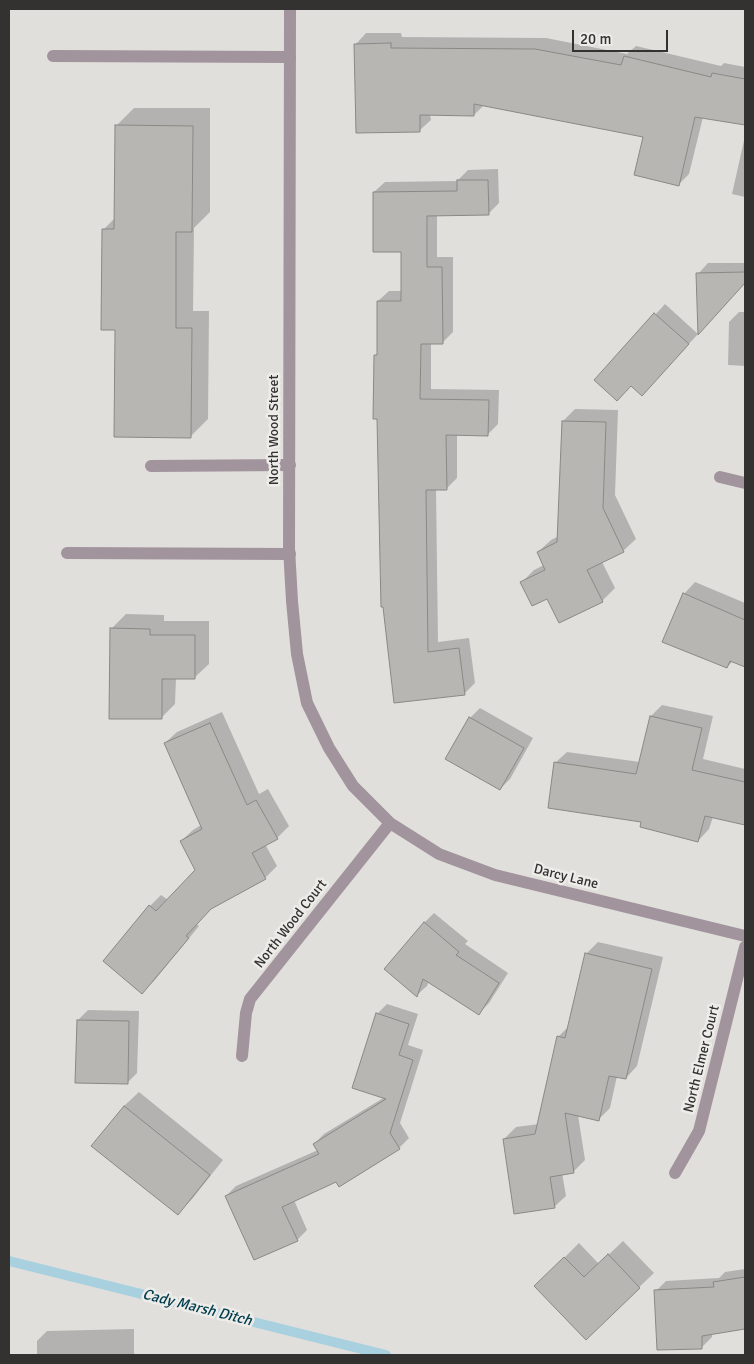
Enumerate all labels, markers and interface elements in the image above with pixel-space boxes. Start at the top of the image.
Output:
scale bar [574,20,670,52]
text: 20 m [580,30,611,48]
street label: North Wood Street [266,375,282,485]
street label: Darcy Lane [532,861,600,893]
street label: North Wood Court [251,876,331,972]
street label: North Elmer Court [681,1004,723,1114]
water label: Cady Marsh Ditch [140,1286,254,1330]

